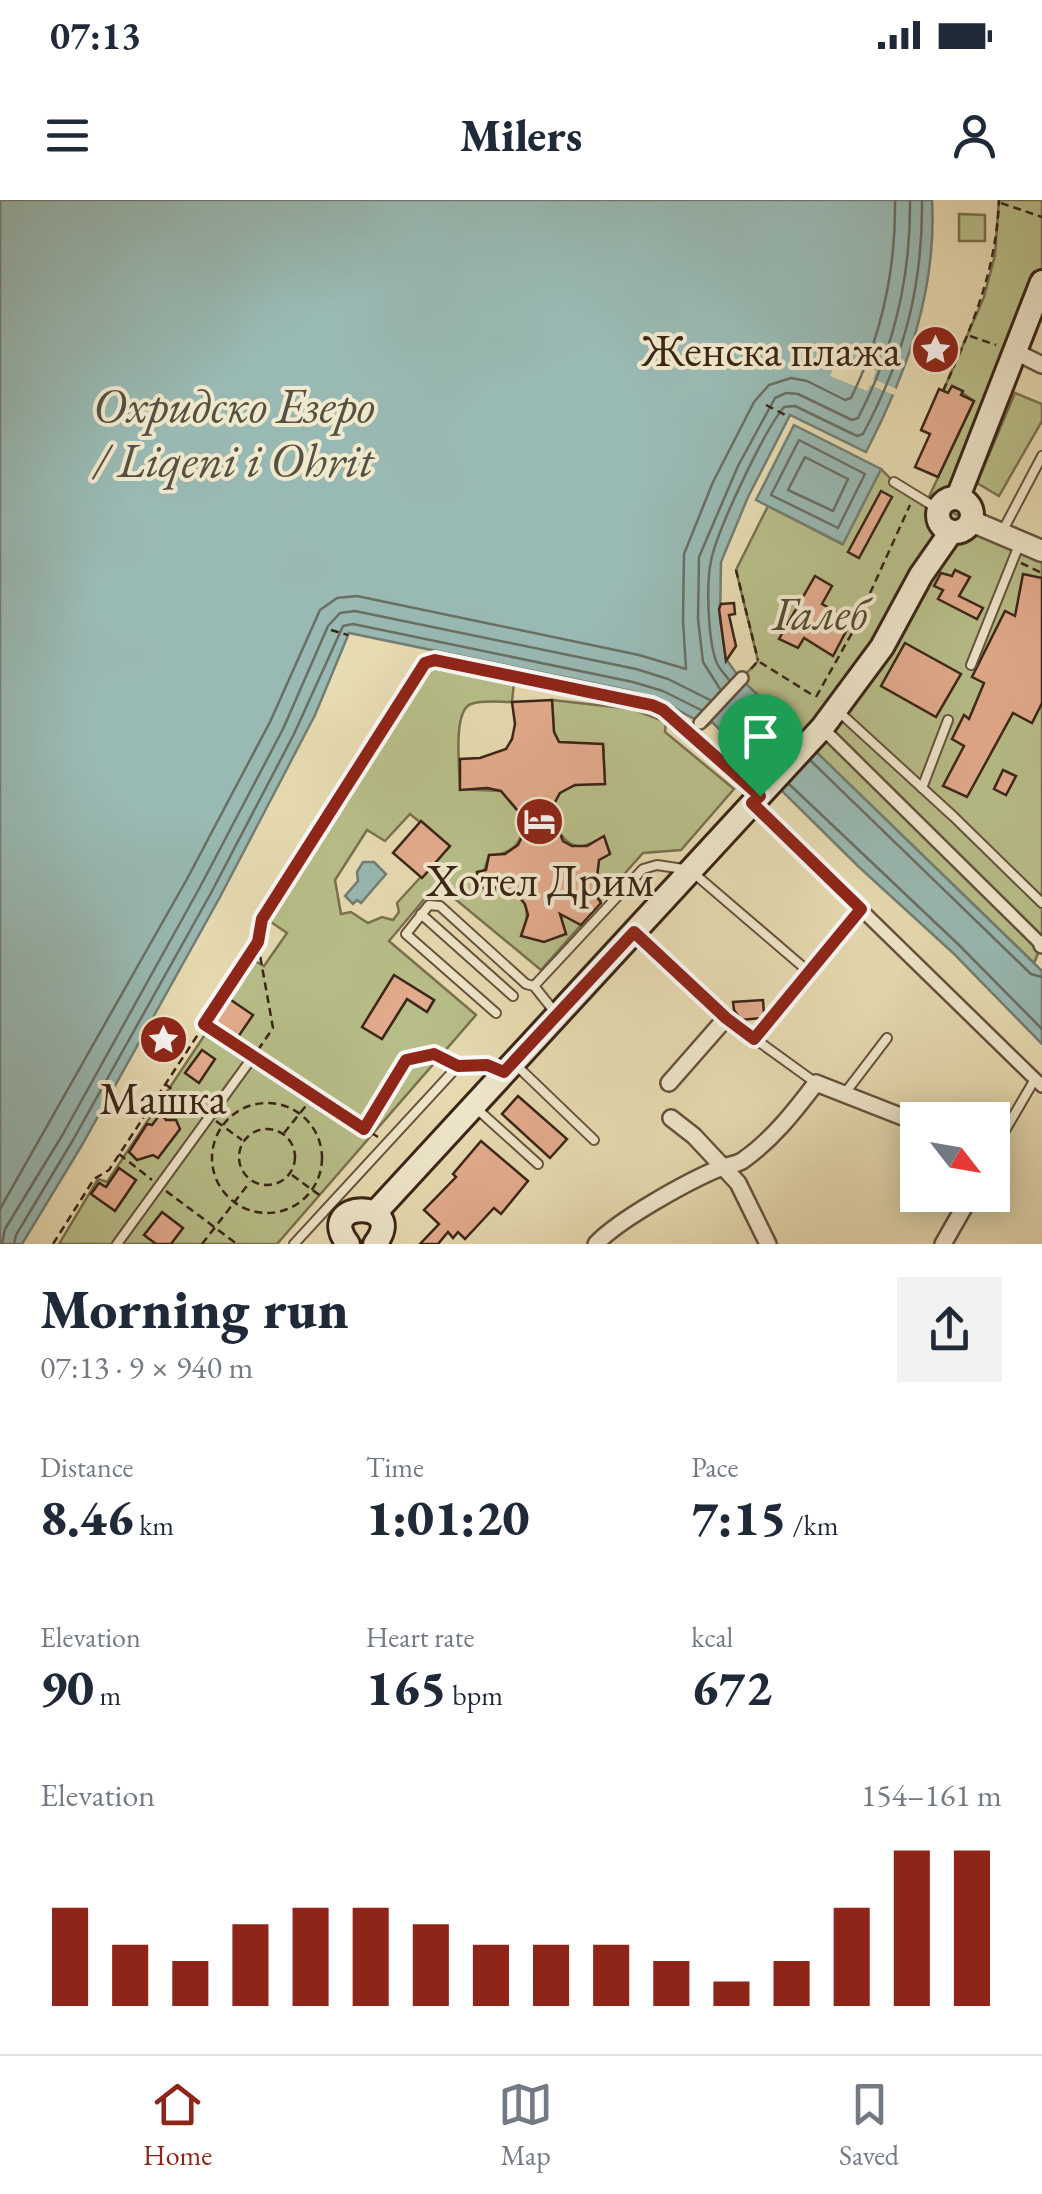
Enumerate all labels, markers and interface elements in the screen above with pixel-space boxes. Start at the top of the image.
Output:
text: 07:13 [50,11,141,60]
text: Milers [460,106,582,164]
icon: menu [40,108,95,163]
icon: person [947,108,1002,163]
place label: Женска плажа [640,321,901,379]
place icon: Женска плажа [910,324,962,376]
water label: Охридско Езеро / Liqeni i Ohrit [92,374,375,491]
park label: Галеб [771,584,873,642]
pin [718,694,803,797]
icon: arrive [733,709,788,764]
hotel icon: Хотел Дрим [514,796,566,848]
place label: Хотел Дрим [425,851,654,909]
place icon: Машка [137,1014,189,1066]
place label: Машка [99,1069,227,1127]
north arrow [900,1102,1010,1212]
map controls [900,1102,1010,1212]
text: Morning run [40,1273,349,1344]
button: share [897,1277,1002,1382]
text: 07:13 · 9 × 940 m [40,1346,253,1388]
text: Distance [40,1449,134,1485]
text: Time [366,1449,424,1485]
text: Pace [691,1449,738,1485]
text: 8.46 [40,1485,134,1550]
text: 1:01:20 [366,1485,530,1550]
text: 7:15 [691,1485,787,1550]
text: km [134,1507,174,1543]
text: /km [787,1507,838,1543]
text: Elevation [40,1619,141,1655]
text: Heart rate [366,1619,474,1655]
text: kcal [691,1619,733,1655]
text: 90 [40,1655,94,1720]
text: 165 [366,1655,447,1720]
text: 672 [691,1655,772,1720]
text: m [94,1677,121,1713]
text: bpm [447,1677,503,1713]
text: Elevation [40,1774,155,1816]
text: 154–161 m [861,1774,1002,1816]
tab: Home [143,2077,212,2173]
tab: Map [498,2077,553,2173]
tab: Saved [839,2077,899,2173]

